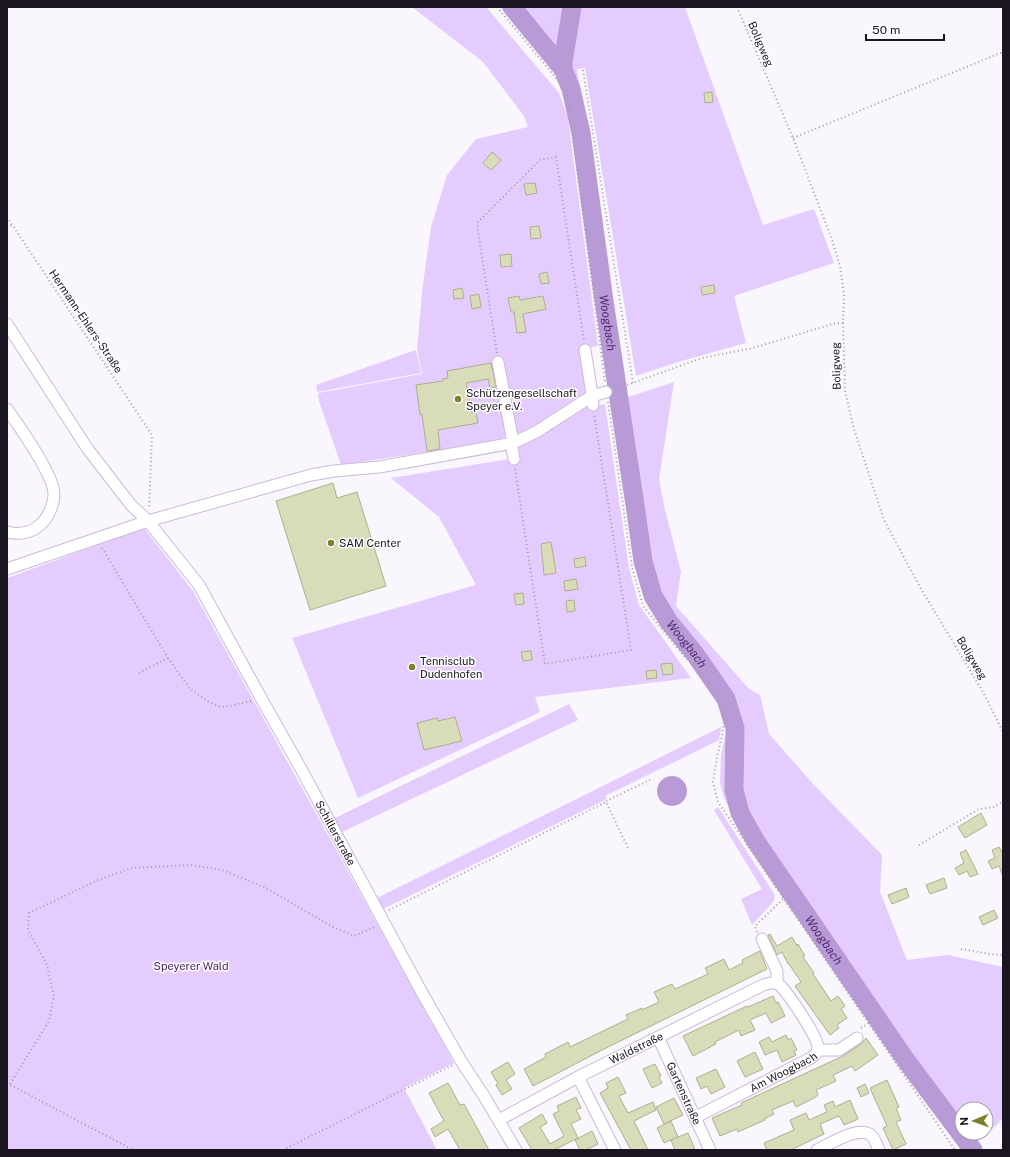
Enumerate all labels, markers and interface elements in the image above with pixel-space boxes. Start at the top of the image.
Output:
scale bar [866,16,944,42]
street label: Boligweg [746,20,776,69]
text: 50 m [872,23,900,37]
street label: Hermann-Ehlers-Straße [47,267,125,375]
water label: Woogbach [596,294,619,352]
street label: Boligweg [829,342,843,390]
place label: Schützengesellschaft Speyer e.V. [466,387,577,412]
marker: Schützengesellschaft Speyer e.V. [453,394,463,404]
place label: SAM Center [339,537,401,549]
marker: SAM Center [326,538,336,548]
water label: Woogbach [663,617,710,671]
street label: Boligweg [955,634,990,682]
place label: Tennisclub Dudenhofen [420,655,482,680]
marker: Tennisclub Dudenhofen [407,662,417,672]
street label: Schillerstraße [313,799,358,868]
water label: Woogbach [802,913,845,968]
park label: Speyerer Wald [154,960,228,972]
street label: Waldstraße [607,1030,665,1066]
street label: Am Woogbach [748,1050,819,1094]
street label: Gartenstraße [664,1060,704,1127]
north arrow [954,1101,994,1141]
text: N [958,1117,970,1126]

